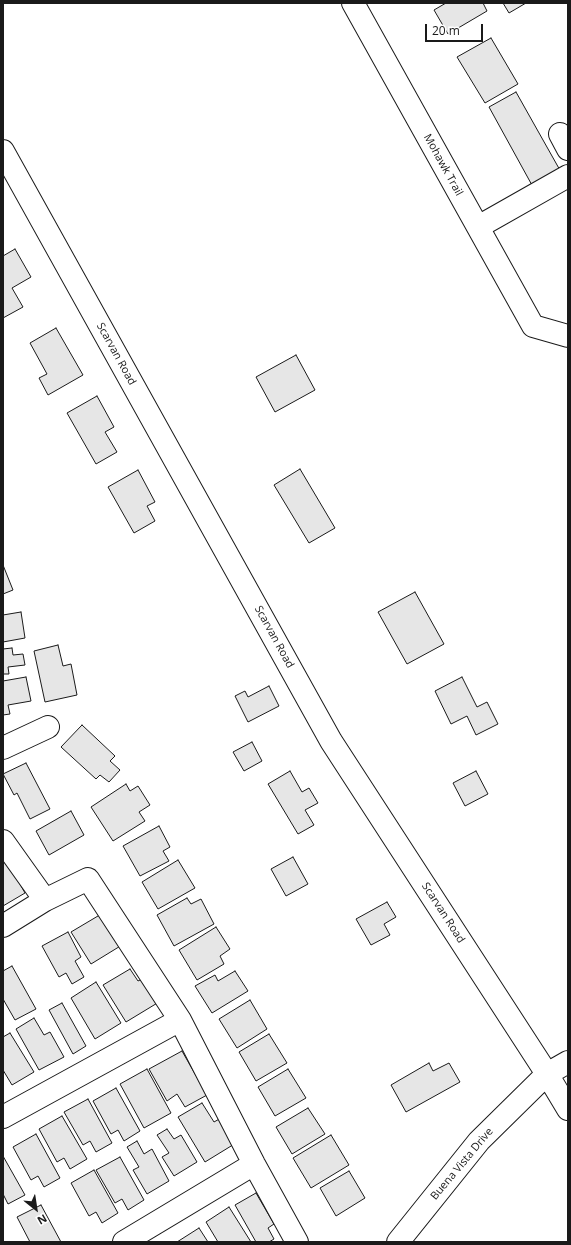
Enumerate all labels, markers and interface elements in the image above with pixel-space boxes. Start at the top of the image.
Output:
scale bar [427,16,485,42]
text: 20 m [432,22,460,39]
street label: Mohawk Trail [421,132,465,198]
street label: Scarvan Road [93,320,139,388]
street label: Scarvan Road [251,603,297,671]
street label: Scarvan Road [419,880,467,946]
street label: Buena Vista Drive [428,1125,496,1203]
north arrow [16,1189,56,1229]
text: N [35,1211,50,1229]

